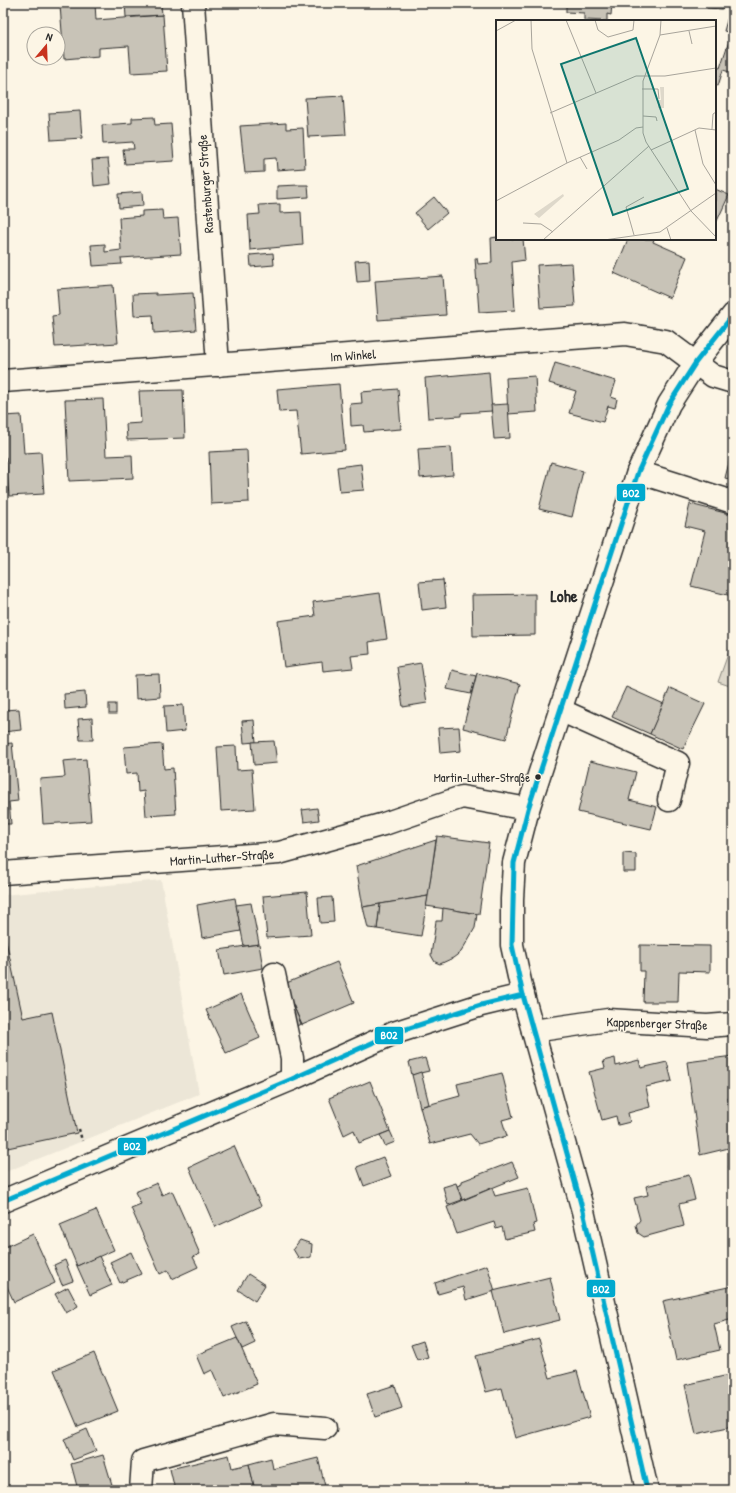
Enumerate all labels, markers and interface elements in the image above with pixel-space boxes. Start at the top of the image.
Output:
inset map [496,20,716,240]
north arrow [26,26,66,66]
text: N [44,29,54,44]
street label: Rastenburger Straße [193,134,217,234]
street label: Im Winkel [330,344,377,366]
line badge: BO2 [616,483,646,502]
text: BO2 [623,486,640,500]
district label: Lohe [550,584,578,607]
place label: Martin-Luther-Straße [434,769,530,786]
marker: Martin-Luther-Straße [533,772,543,782]
street label: Martin-Luther-Straße [169,844,275,870]
street label: Kappenberger Straße [606,1012,708,1034]
line badge: BO2 [374,1026,404,1045]
text: BO2 [381,1028,398,1042]
line badge: BO2 [117,1137,147,1156]
text: BO2 [124,1139,141,1153]
line badge: BO2 [586,1279,616,1298]
text: BO2 [593,1282,610,1296]

